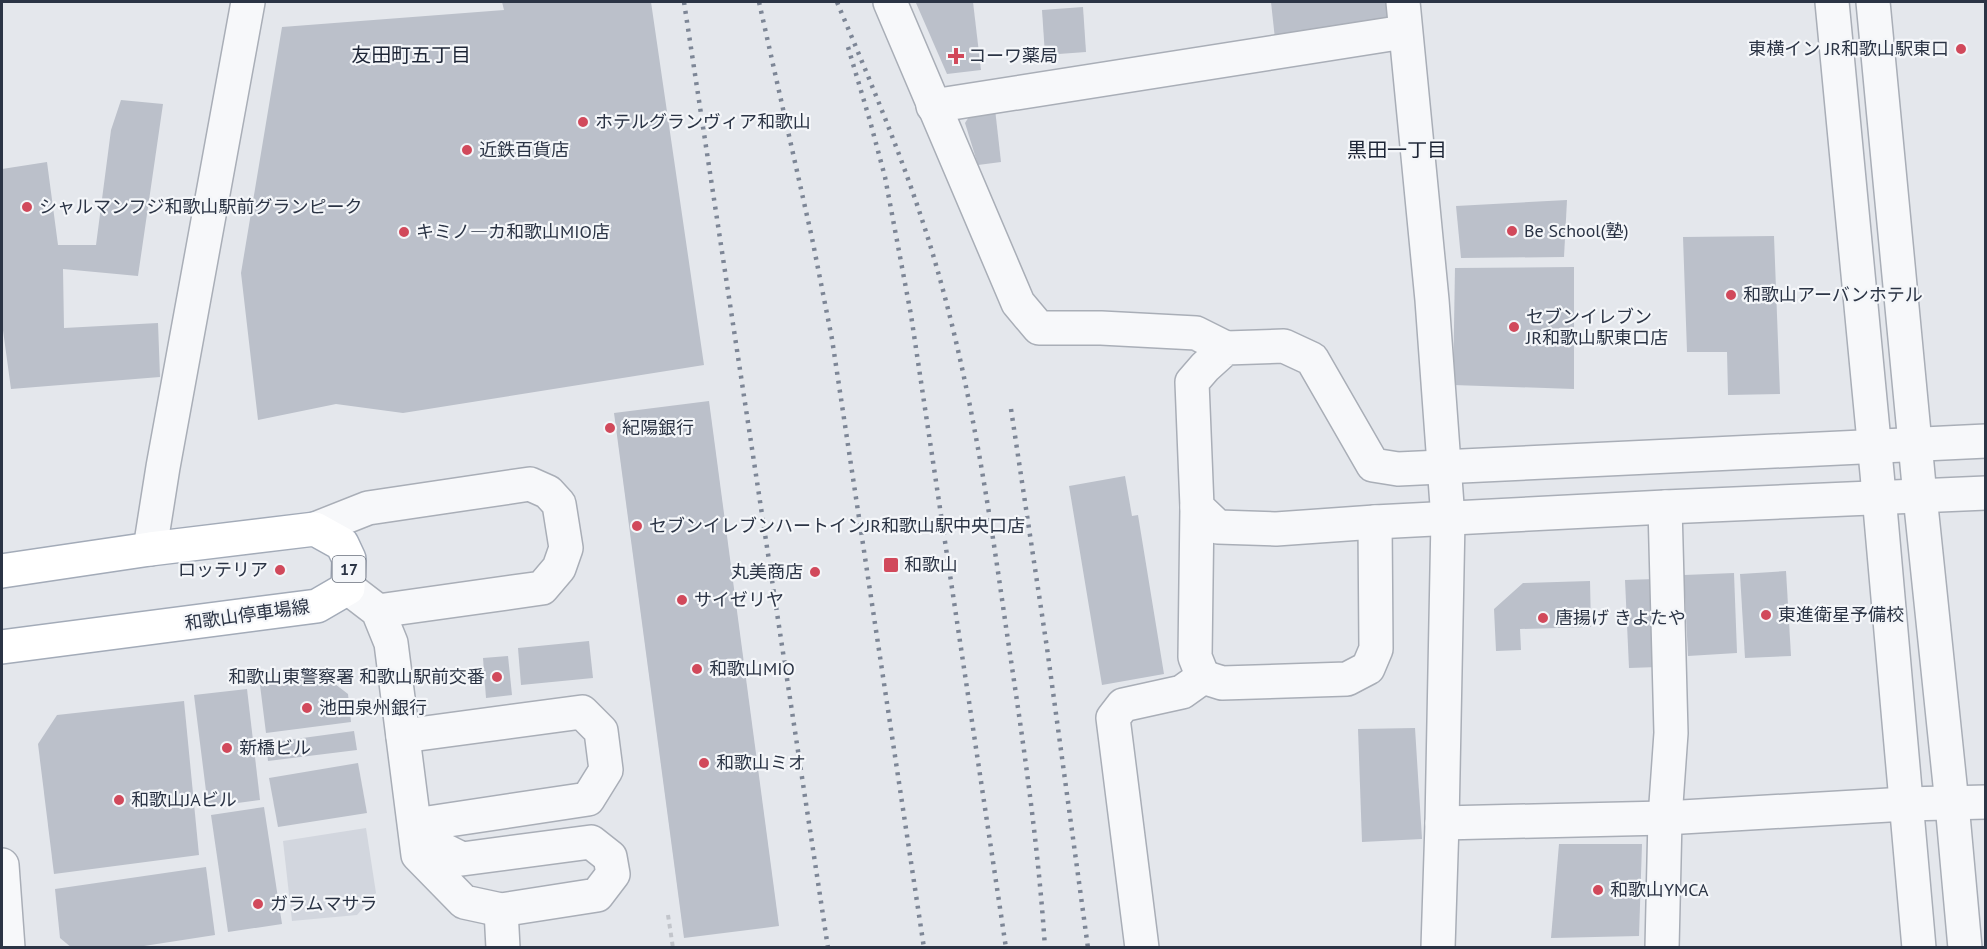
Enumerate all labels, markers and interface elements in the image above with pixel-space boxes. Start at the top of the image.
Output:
place label: 東横イン JR和歌山駅東口 [1748,37,1949,60]
district label: 友田町五丁目 [351,42,471,68]
marker: 東横イン JR和歌山駅東口 [1954,42,1968,56]
place label: コーワ薬局 [968,44,1058,67]
marker: コーワ薬局 [949,49,963,63]
place label: ホテルグランヴィア和歌山 [595,110,811,133]
marker: ホテルグランヴィア和歌山 [576,115,590,129]
district label: 黒田一丁目 [1347,137,1447,163]
place label: 近鉄百貨店 [479,138,569,161]
marker: 近鉄百貨店 [460,143,474,157]
place label: シャルマンフジ和歌山駅前グランピーク [39,195,362,218]
marker: シャルマンフジ和歌山駅前グランピーク [20,200,34,214]
place label: Be School(塾) [1524,219,1629,242]
place label: キミノ―カ和歌山MIO店 [416,220,610,243]
marker: Be School(塾) [1505,224,1519,238]
marker: キミノ―カ和歌山MIO店 [397,225,411,239]
place label: 和歌山アーバンホテル [1743,283,1923,306]
marker: 和歌山アーバンホテル [1724,288,1738,302]
place label: セブンイレブン JR和歌山駅東口店 [1525,305,1668,349]
marker: セブンイレブン JR和歌山駅東口店 [1507,320,1521,334]
place label: 紀陽銀行 [622,416,694,439]
marker: 紀陽銀行 [603,421,617,435]
place label: セブンイレブンハートインJR和歌山駅中央口店 [649,514,1025,537]
marker: セブンイレブンハートインJR和歌山駅中央口店 [630,519,644,533]
place label: 和歌山 [904,553,958,576]
road number: 17 [332,556,366,582]
marker: 和歌山 [882,556,900,574]
place label: ロッテリア [178,558,268,581]
place label: 丸美商店 [731,560,803,583]
marker: ロッテリア [273,563,287,577]
marker: 丸美商店 [808,565,822,579]
place label: サイゼリヤ [694,588,784,611]
marker: サイゼリヤ [675,593,689,607]
street label: 和歌山停車場線 [183,594,311,635]
place label: 東進衛星予備校 [1778,603,1904,626]
place label: 唐揚げ きよたや [1555,606,1686,629]
marker: 東進衛星予備校 [1759,608,1773,622]
marker: 唐揚げ きよたや [1536,611,1550,625]
place label: 和歌山MIO [709,657,795,680]
marker: 和歌山MIO [690,662,704,676]
place label: 和歌山東警察署 和歌山駅前交番 [228,665,485,688]
marker: 和歌山東警察署 和歌山駅前交番 [490,670,504,684]
place label: 池田泉州銀行 [319,696,427,719]
marker: 池田泉州銀行 [300,701,314,715]
place label: 新橋ビル [239,736,311,759]
marker: 新橋ビル [220,741,234,755]
place label: 和歌山ミオ [716,751,806,774]
marker: 和歌山ミオ [697,756,711,770]
place label: 和歌山JAビル [131,788,237,811]
marker: 和歌山JAビル [112,793,126,807]
place label: 和歌山YMCA [1610,878,1709,901]
marker: 和歌山YMCA [1591,883,1605,897]
place label: ガラムマサラ [270,892,377,915]
marker: ガラムマサラ [251,897,265,911]

